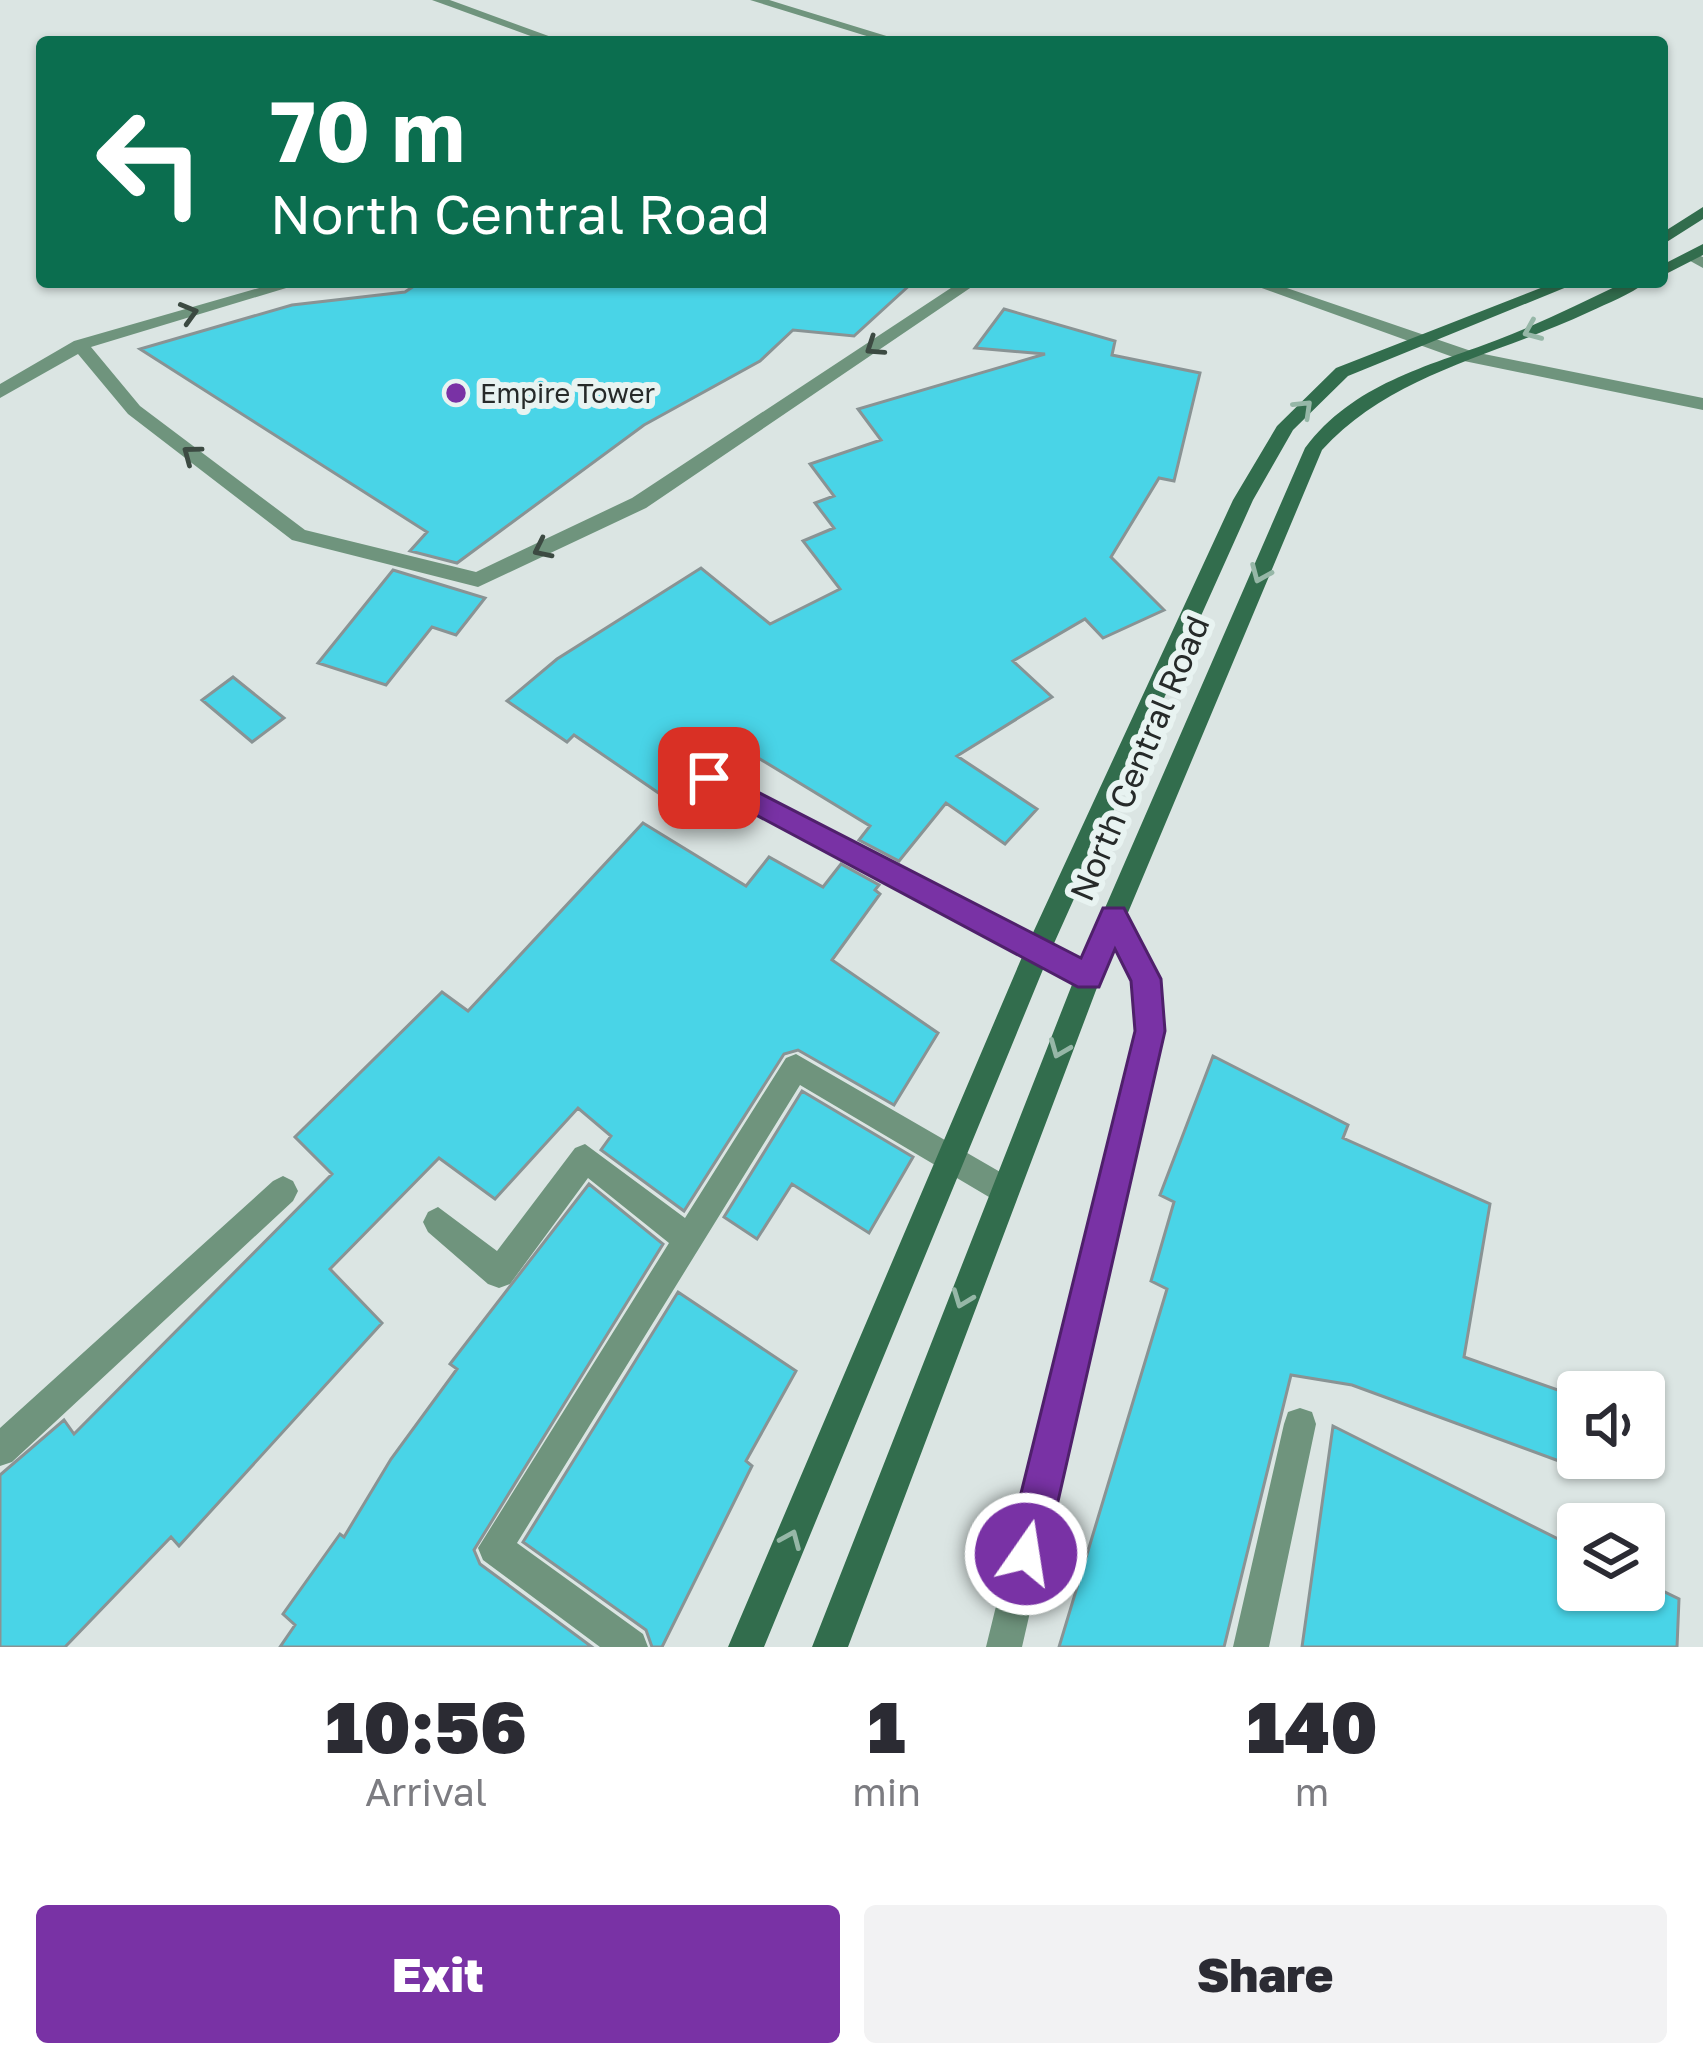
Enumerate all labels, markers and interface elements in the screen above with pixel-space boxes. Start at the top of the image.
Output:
text: 70 m [270,80,465,180]
icon: left [72,84,228,240]
text: North Central Road [270,181,770,246]
one-way arrow [178,303,199,328]
one-way arrow [1523,317,1545,341]
one-way arrow [865,332,887,354]
place label: Empire Tower [480,377,655,409]
marker: Empire Tower [443,380,469,406]
one-way arrow [1290,401,1312,423]
one-way arrow [183,446,205,468]
one-way arrow [532,535,554,558]
one-way arrow [1250,563,1274,584]
street label: North Central Road [1061,610,1217,906]
pin [658,727,760,829]
icon: arrive [676,745,742,811]
one-way arrow [1049,1038,1073,1059]
one-way arrow [952,1288,977,1309]
map controls [1557,1371,1665,1611]
button: sound [1557,1371,1665,1479]
position arrow [963,1491,1089,1617]
button: layers [1557,1503,1665,1611]
one-way arrow [777,1530,801,1551]
text: 10:56 [325,1682,527,1769]
text: 1 [868,1682,906,1769]
text: 140 [1246,1682,1378,1769]
text: Arrival [365,1768,487,1815]
text: min [852,1768,921,1815]
text: m [1295,1768,1329,1815]
button: Exit [36,1905,840,2043]
button: Share [864,1905,1667,2043]

